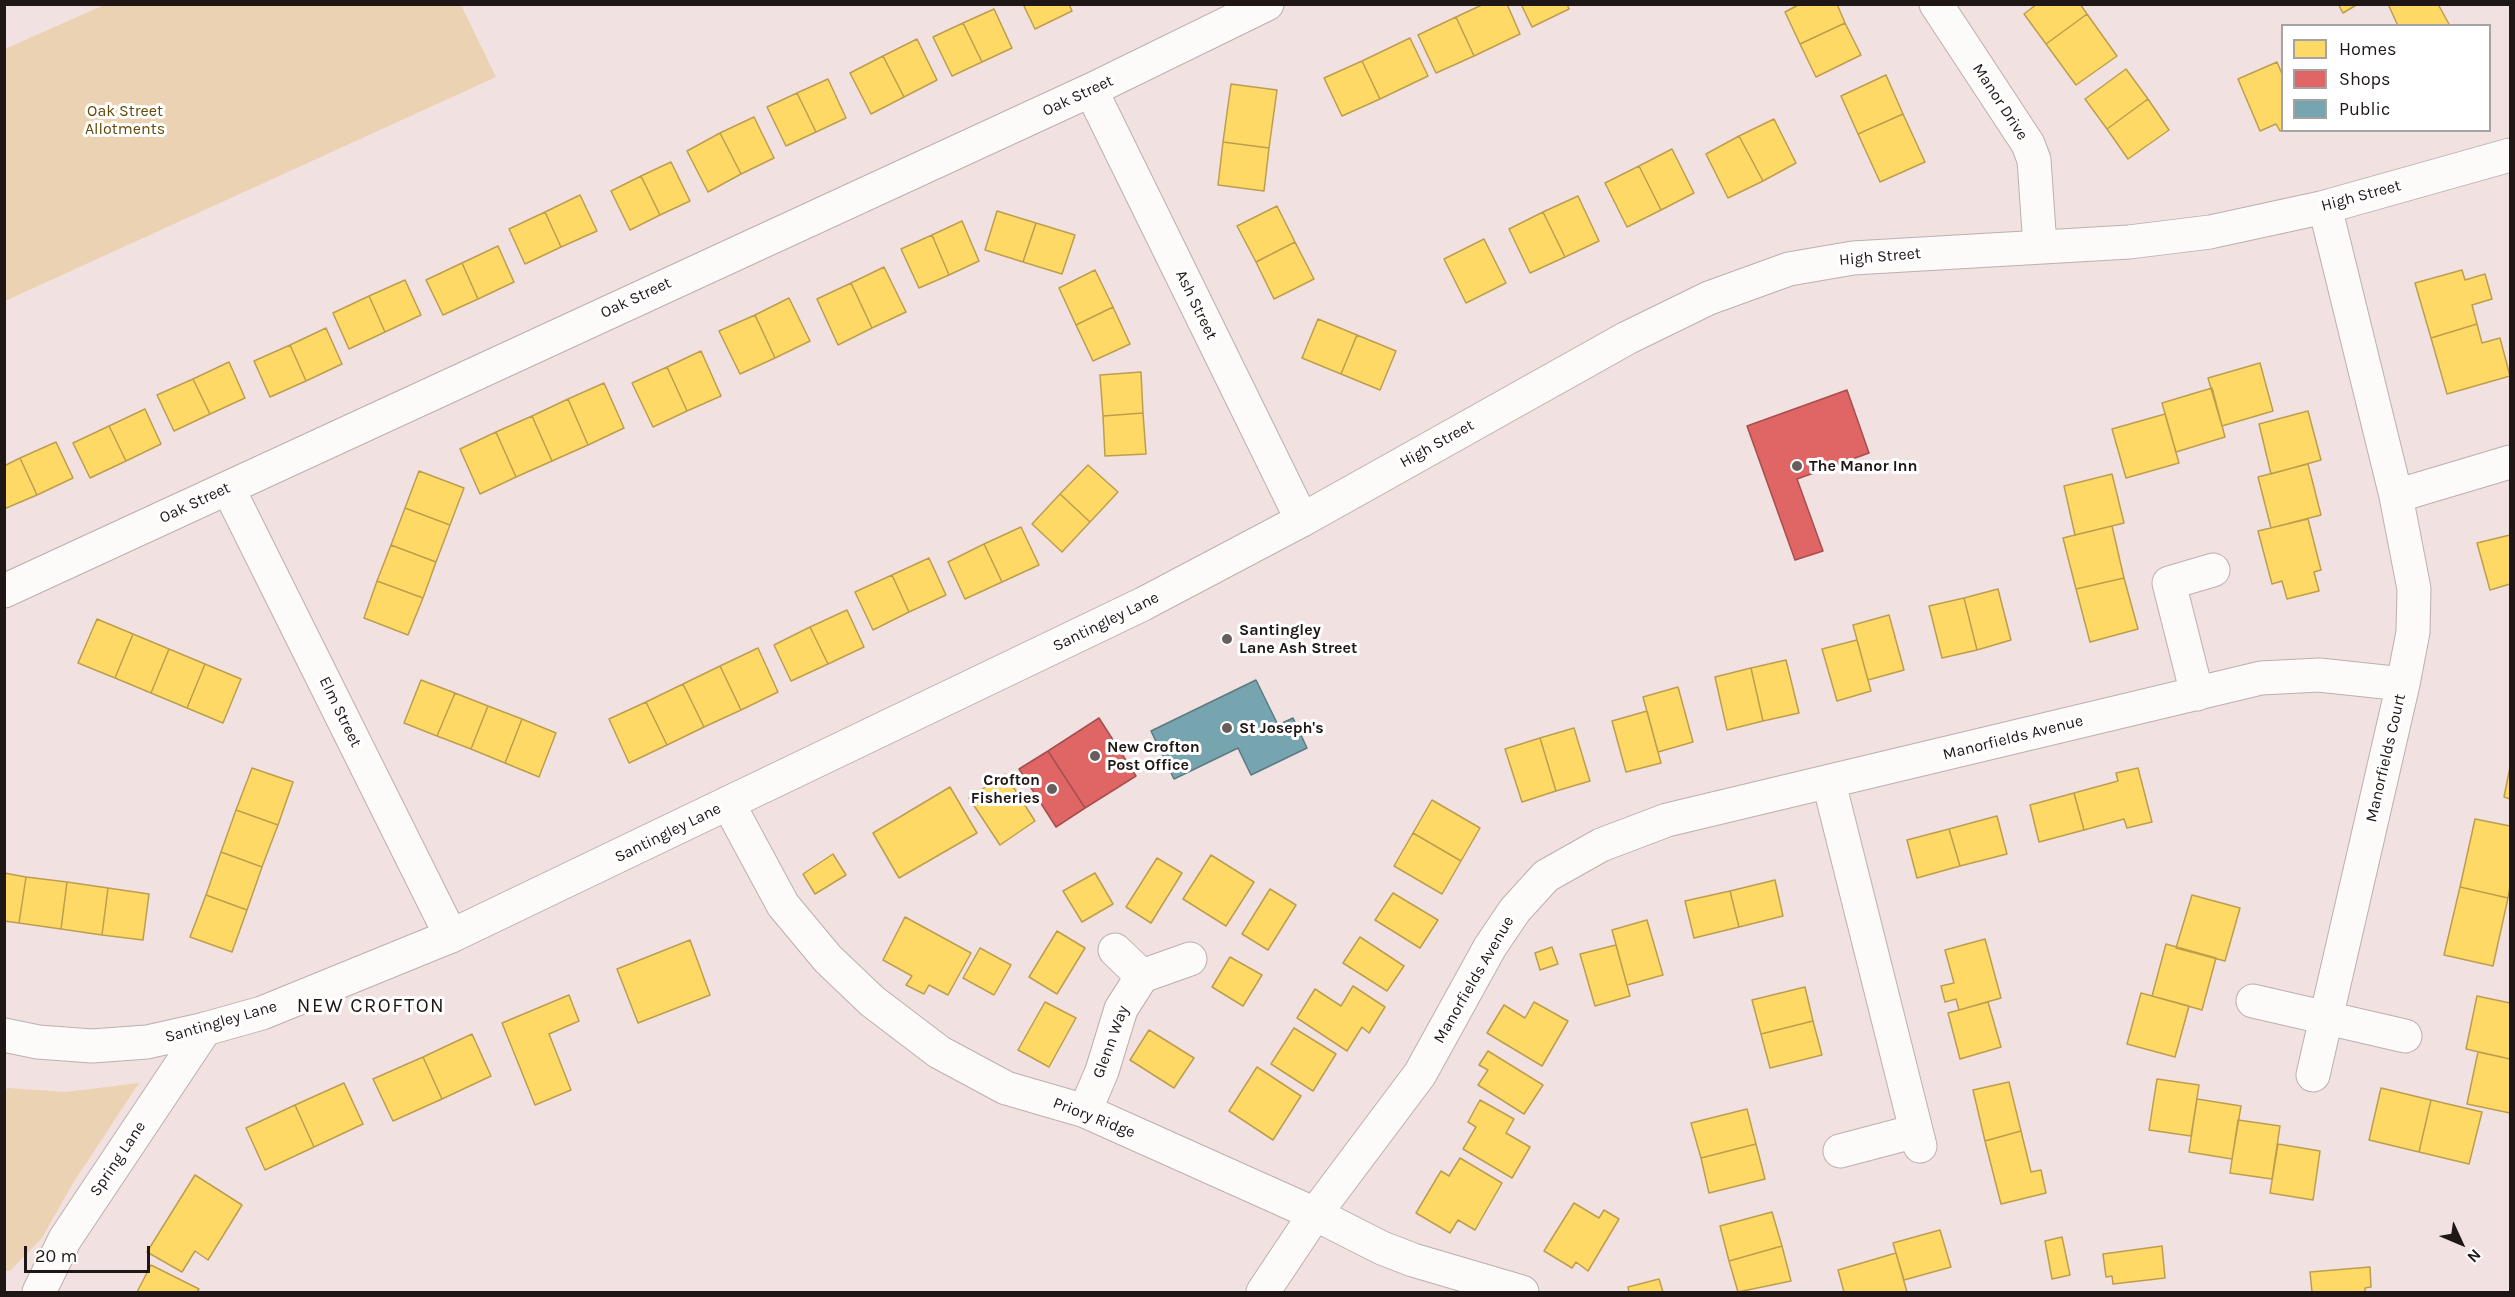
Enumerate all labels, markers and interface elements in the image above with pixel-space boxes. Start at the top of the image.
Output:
legend [2281,24,2491,132]
text: Homes [2339,38,2396,60]
street label: Manor Drive [1968,60,2032,144]
text: Shops [2339,68,2391,90]
street label: Oak Street [1040,71,1116,121]
text: Public [2339,98,2390,120]
park label: Oak Street Allotments [85,101,165,139]
street label: High Street [2319,176,2403,216]
street label: High Street [1838,244,1922,270]
street label: Ash Street [1171,267,1221,343]
street label: Oak Street [598,273,674,323]
street label: High Street [1397,416,1477,472]
place label: The Manor Inn [1809,456,1918,476]
marker: The Manor Inn [1790,459,1804,473]
street label: Oak Street [157,478,233,528]
street label: Santingley Lane [1050,588,1162,656]
place label: Santingley Lane Ash Street [1239,620,1357,658]
marker: Santingley Lane Ash Street [1220,632,1234,646]
street label: Elm Street [315,674,365,750]
street label: Manorfields Court [2362,692,2410,824]
street label: Manorfields Avenue [1941,711,2085,765]
place label: St Joseph's [1239,718,1324,738]
marker: St Joseph's [1220,721,1234,735]
place label: New Crofton Post Office [1107,737,1200,775]
marker: New Crofton Post Office [1088,749,1102,763]
place label: Crofton Fisheries [971,770,1040,808]
marker: Crofton Fisheries [1045,782,1059,796]
street label: Santingley Lane [612,799,724,867]
street label: Manorfields Avenue [1430,913,1518,1047]
district label: NEW CROFTON [297,994,445,1018]
street label: Santingley Lane [163,997,279,1047]
street label: Glenn Way [1089,1003,1133,1081]
street label: Priory Ridge [1050,1094,1138,1142]
street label: Spring Lane [86,1118,150,1200]
north arrow [2431,1213,2491,1273]
scale bar [27,1234,153,1272]
text: 20 m [35,1245,77,1267]
text: N [2463,1245,2485,1267]

